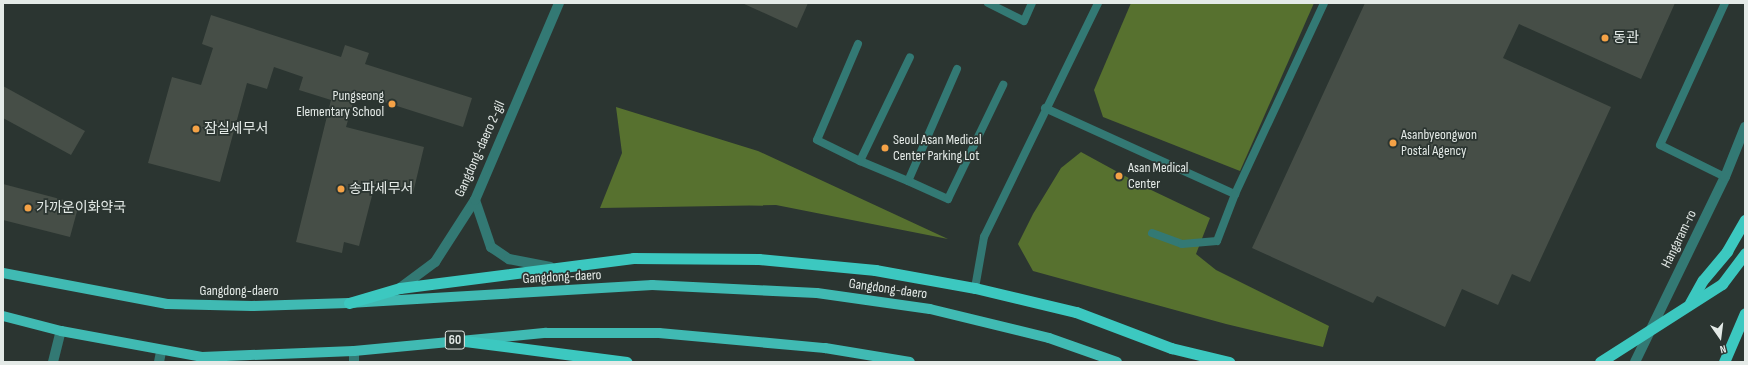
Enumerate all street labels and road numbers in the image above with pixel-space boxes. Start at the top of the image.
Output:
street label: Gangdong-daero 2-gil [451,98,509,200]
street label: Hangaram-ro [1658,207,1700,271]
street label: Gangdong-daero [522,267,602,287]
street label: Gangdong-daero [848,275,928,303]
street label: Gangdong-daero [200,283,278,299]
road number: 60 [444,329,466,351]

